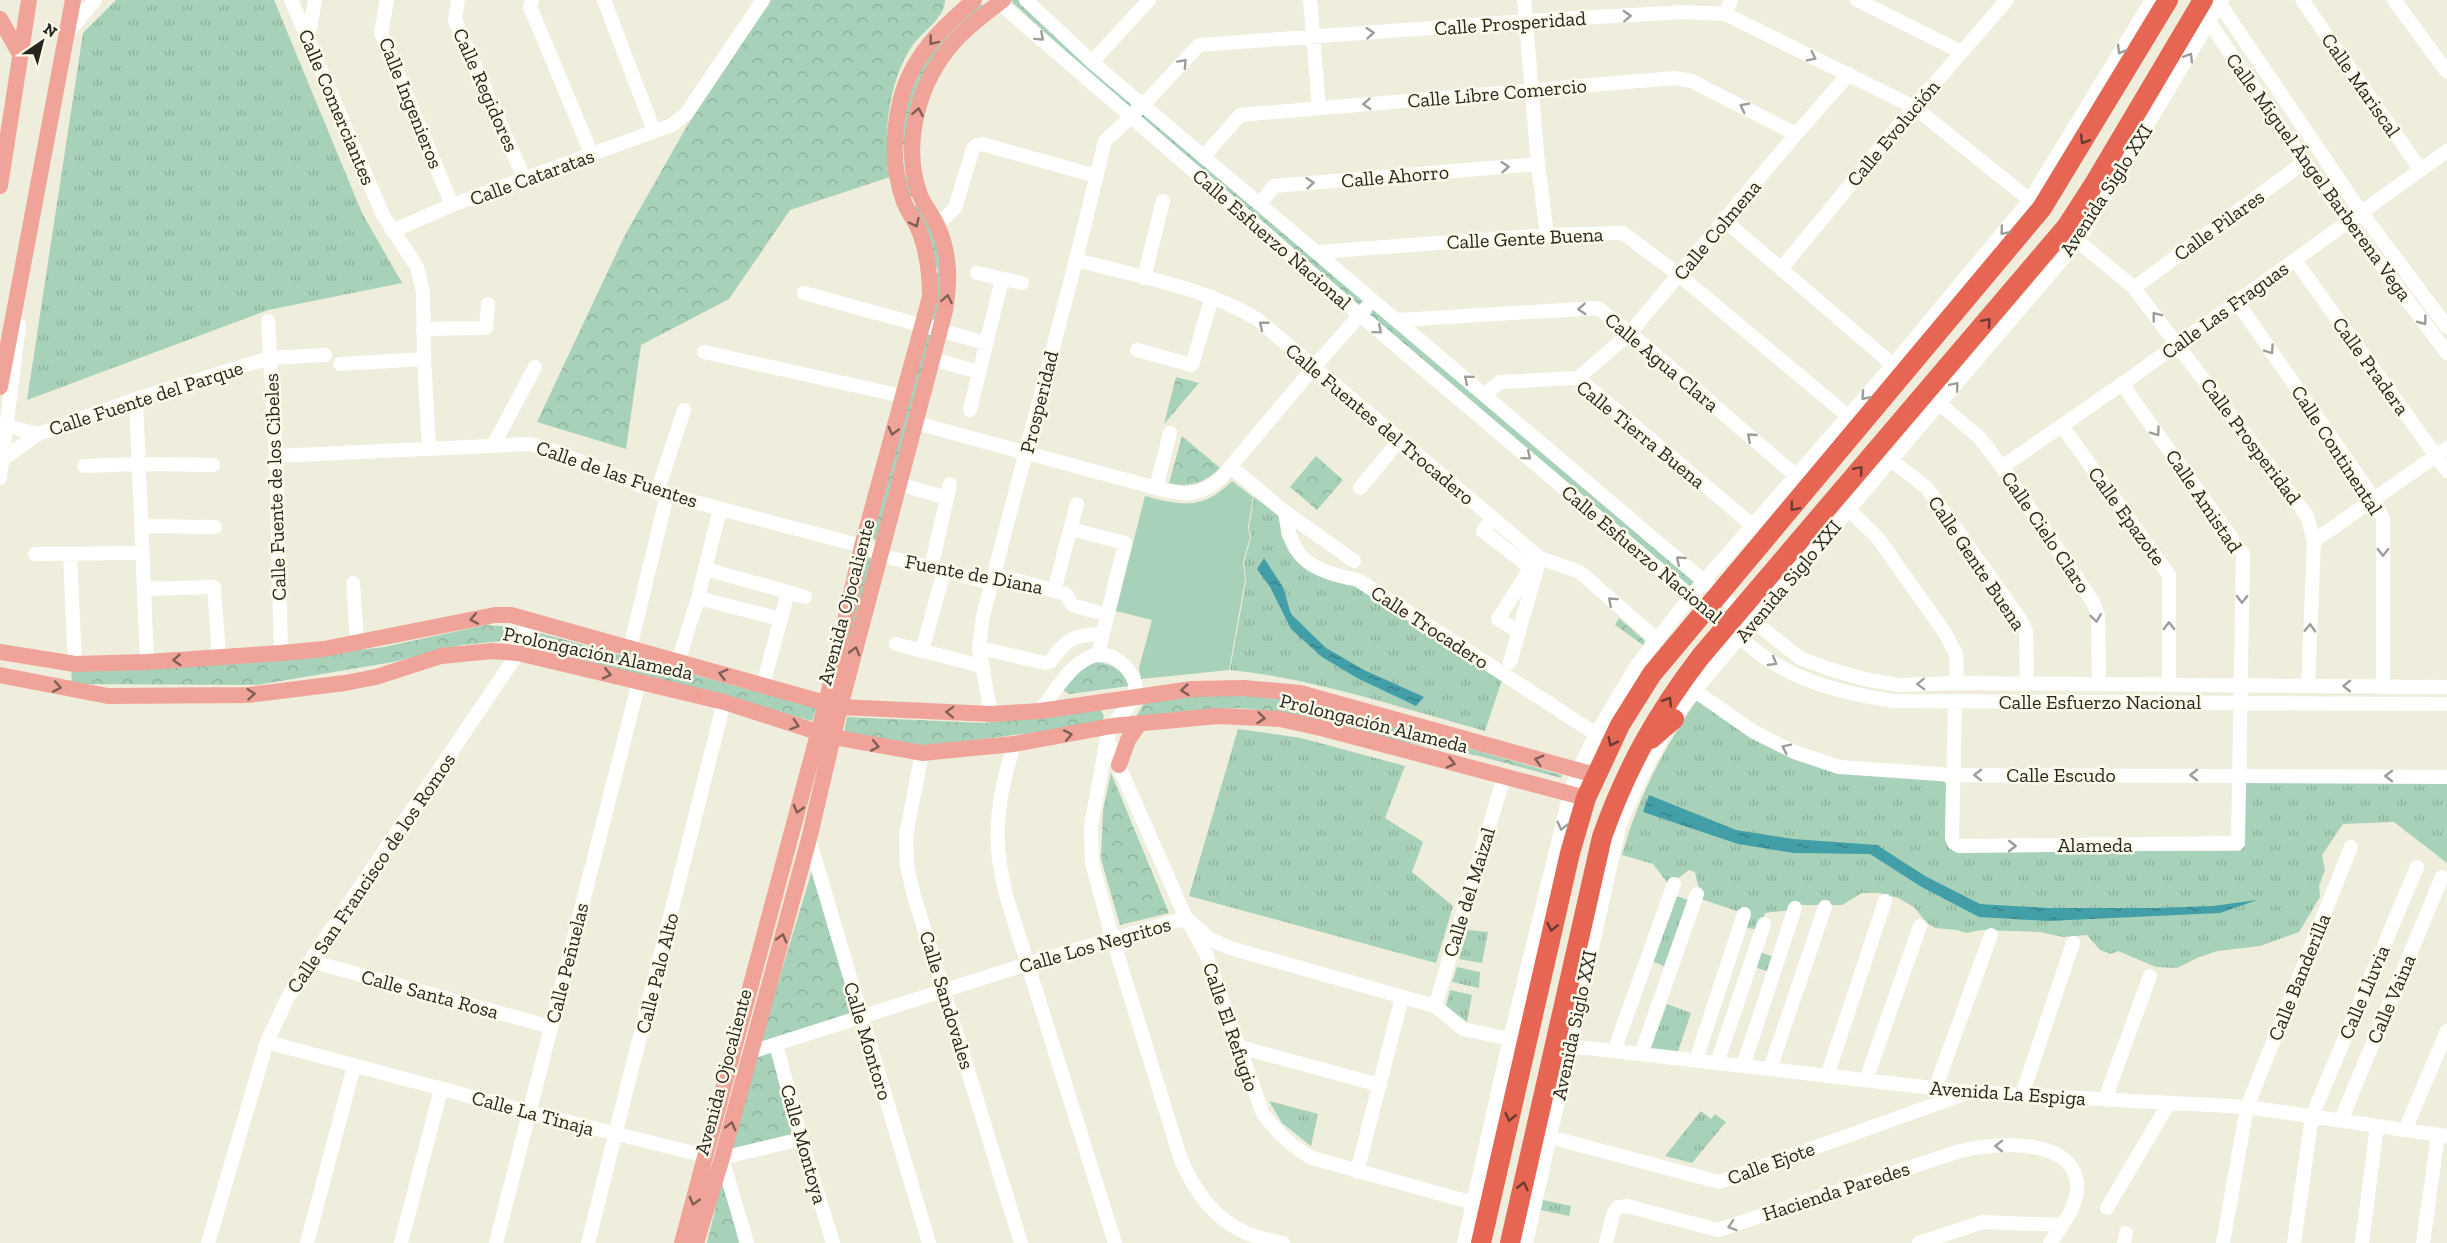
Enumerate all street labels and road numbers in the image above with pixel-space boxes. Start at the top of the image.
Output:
street label: Calle Prosperidad [1433,6,1587,40]
street label: Calle Regidores [448,24,524,156]
street label: Calle Comerciantes [293,25,381,189]
street label: Calle Mariscal [2316,28,2406,142]
street label: Calle Ingenieros [374,34,448,172]
street label: Calle Miguel Ángel Barberena Vega [2221,48,2417,306]
street label: Calle Libre Comercio [1406,73,1588,113]
street label: Calle Evolución [1841,74,1945,191]
street label: Avenida Siglo XXI [2054,120,2158,260]
street label: Calle Cataratas [466,143,598,211]
street label: Calle Ahorro [1340,159,1450,193]
street label: Calle Esfuerzo Nacional [1188,163,1356,315]
street label: Calle Colmena [1668,175,1766,285]
street label: Calle Pilares [2169,184,2269,266]
street label: Calle Gente Buena [1446,222,1604,254]
street label: Calle Las Fraguas [2157,256,2293,364]
street label: Calle Agua Clara [1600,307,1724,417]
street label: Calle Pradera [2327,312,2415,420]
street label: Calle Fuentes del Trocadero [1281,338,1479,510]
street label: Prosperidad [1015,348,1063,456]
street label: Calle Fuente del Parque [46,355,246,441]
street label: Calle Fuente de los Cibeles [259,373,291,601]
street label: Calle Prosperidad [2196,373,2306,509]
street label: Calle Tierra Buena [1572,375,1711,494]
street label: Calle Continental [2286,381,2388,519]
street label: Calle de las Fuentes [533,435,701,513]
street label: Calle Amistad [2161,445,2247,557]
street label: Calle Epazote [2083,462,2171,570]
street label: Calle Cielo Claro [1996,467,2096,597]
street label: Calle Esfuerzo Nacional [1557,480,1727,628]
street label: Calle Gente Buena [1923,491,2031,635]
street label: Avenida Siglo XXI [1730,515,1846,647]
street label: Avenida Ojocaliente [812,516,880,688]
street label: Fuente de Diana [903,549,1045,599]
street label: Calle Trocadero [1367,580,1493,674]
street label: Prolongación Alameda [501,621,695,685]
street label: Prolongación Alameda [1277,688,1471,758]
street label: Calle Esfuerzo Nacional [1999,690,2201,714]
street label: Calle San Francisco de los Romos [282,748,460,998]
street label: Calle Escudo [2006,763,2116,787]
street label: Calle del Maizal [1438,824,1500,960]
street label: Alameda [2057,833,2133,857]
street label: Calle Peñuelas [540,900,594,1026]
street label: Calle Palo Alto [630,910,684,1036]
street label: Calle Banderilla [2263,910,2336,1044]
street label: Calle Los Negritos [1016,912,1174,978]
street label: Calle Sandovales [915,928,979,1072]
street label: Calle Lluvia [2333,941,2395,1043]
street label: Avenida Siglo XXI [1546,948,1602,1102]
street label: Calle Vaina [2361,950,2421,1047]
street label: Calle El Refugio [1198,959,1264,1095]
street label: Calle Santa Rosa [359,964,502,1024]
street label: Calle Montoro [839,979,897,1103]
street label: Avenida Ojocaliente [689,986,757,1158]
street label: Avenida La Espiga [1929,1076,2087,1110]
street label: Calle Montoya [775,1081,833,1207]
street label: Calle La Tinaja [469,1085,597,1141]
street label: Calle Ejote [1724,1136,1818,1190]
street label: Hacienda Paredes [1759,1156,1913,1226]

